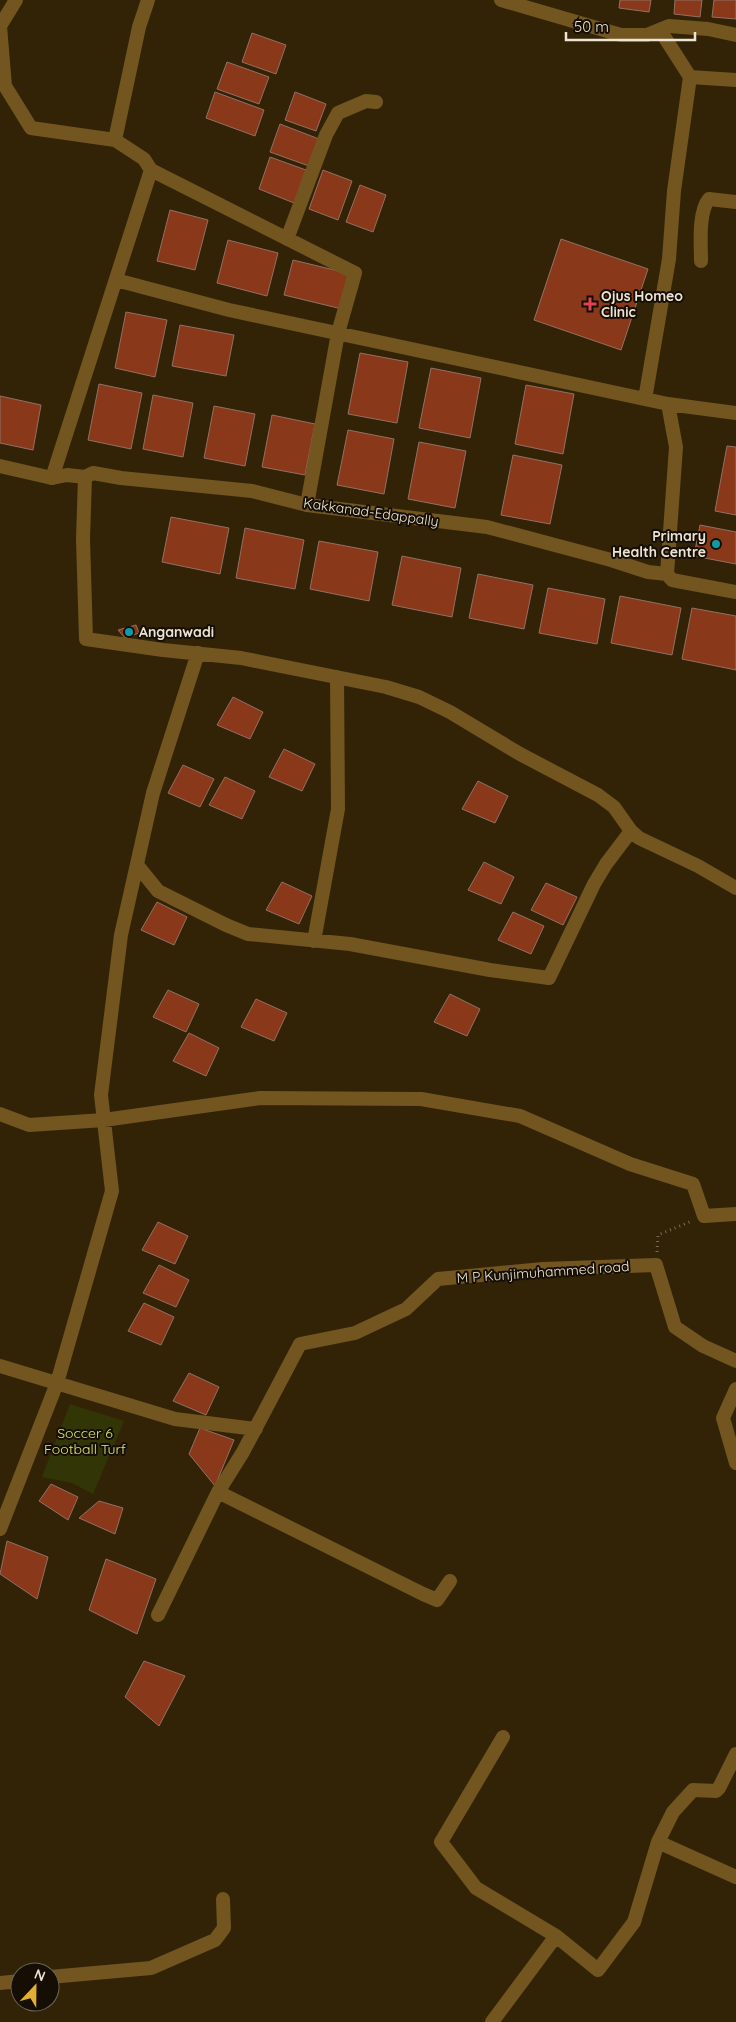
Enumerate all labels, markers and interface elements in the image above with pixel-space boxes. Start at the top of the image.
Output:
scale bar [566,10,695,42]
text: 50 m [574,17,609,36]
place label: Ojus Homeo Clinic [601,287,683,321]
marker: Ojus Homeo Clinic [583,297,597,311]
street label: Kakkanad-Edappally [302,494,440,530]
place label: Primary Health Centre [612,527,706,561]
marker: Primary Health Centre [710,538,722,550]
place label: Anganwadi [139,623,214,641]
marker: Anganwadi [123,626,135,638]
street label: M P Kunjimuhammed road [456,1257,630,1287]
park label: Soccer 6 Football Turf [44,1424,126,1458]
north arrow [10,1962,60,2012]
text: N [32,1965,48,1985]

